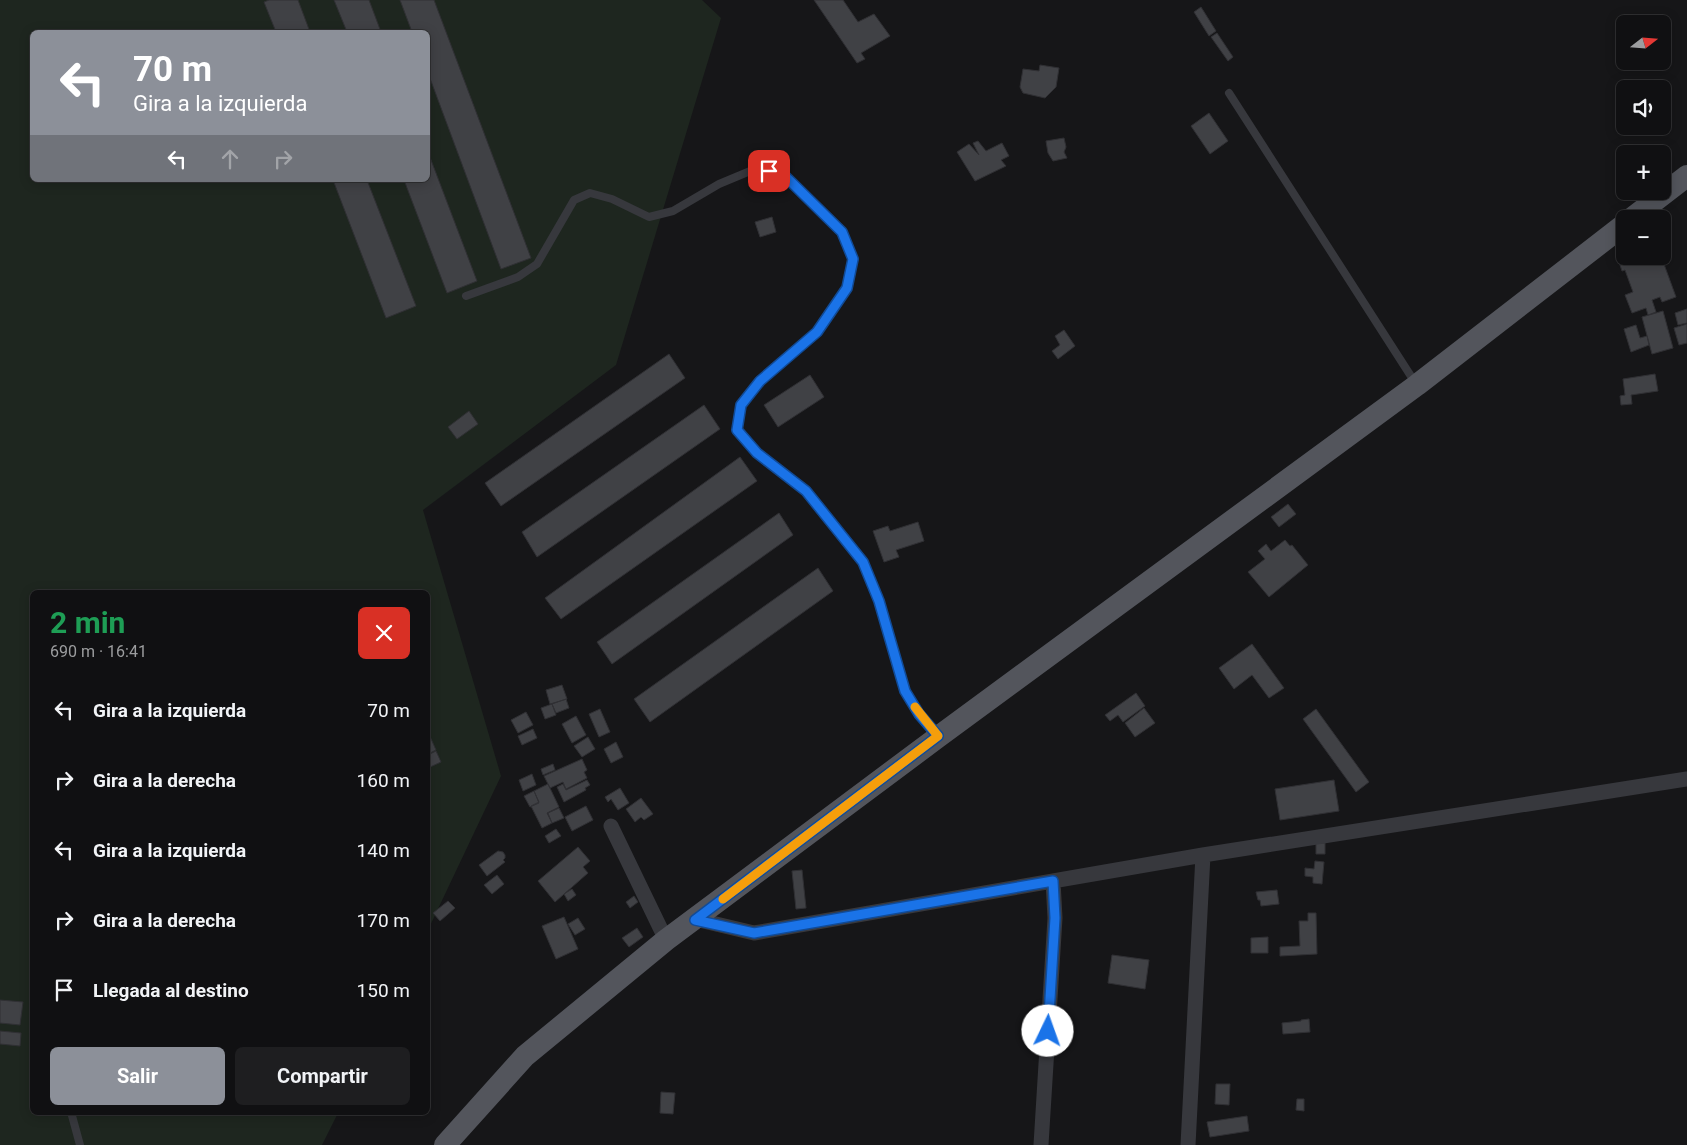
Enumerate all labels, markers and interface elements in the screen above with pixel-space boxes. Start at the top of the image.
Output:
north arrow [1616,15,1671,70]
map controls [1616,15,1671,265]
text: 70 m [133,49,212,90]
icon: left [50,50,115,115]
button: sound [1616,80,1671,135]
text: Gira a la izquierda [133,91,307,116]
icon: left [163,145,191,173]
icon: ahead [216,145,244,173]
icon: right [269,145,297,173]
button: + [1616,145,1671,200]
pin [748,150,790,192]
icon: arrive [755,157,783,185]
button: − [1616,210,1671,265]
text: 2 min [50,605,125,640]
button: close [358,607,410,659]
text: 690 m · 16:41 [50,642,147,661]
icon: left [50,696,78,724]
text: Gira a la izquierda [93,699,246,722]
text: 70 m [367,699,410,722]
icon: right [50,766,78,794]
text: Gira a la derecha [93,769,236,792]
text: 160 m [357,769,410,792]
icon: left [50,836,78,864]
text: Gira a la izquierda [93,839,246,862]
text: 140 m [357,839,410,862]
icon: right [50,906,78,934]
text: Gira a la derecha [93,909,236,932]
text: 170 m [357,909,410,932]
icon: arrive [50,976,78,1004]
text: Llegada al destino [93,979,249,1002]
text: 150 m [357,979,410,1002]
position arrow [1021,1004,1073,1056]
button: Salir [50,1047,225,1105]
button: Compartir [235,1047,410,1105]

